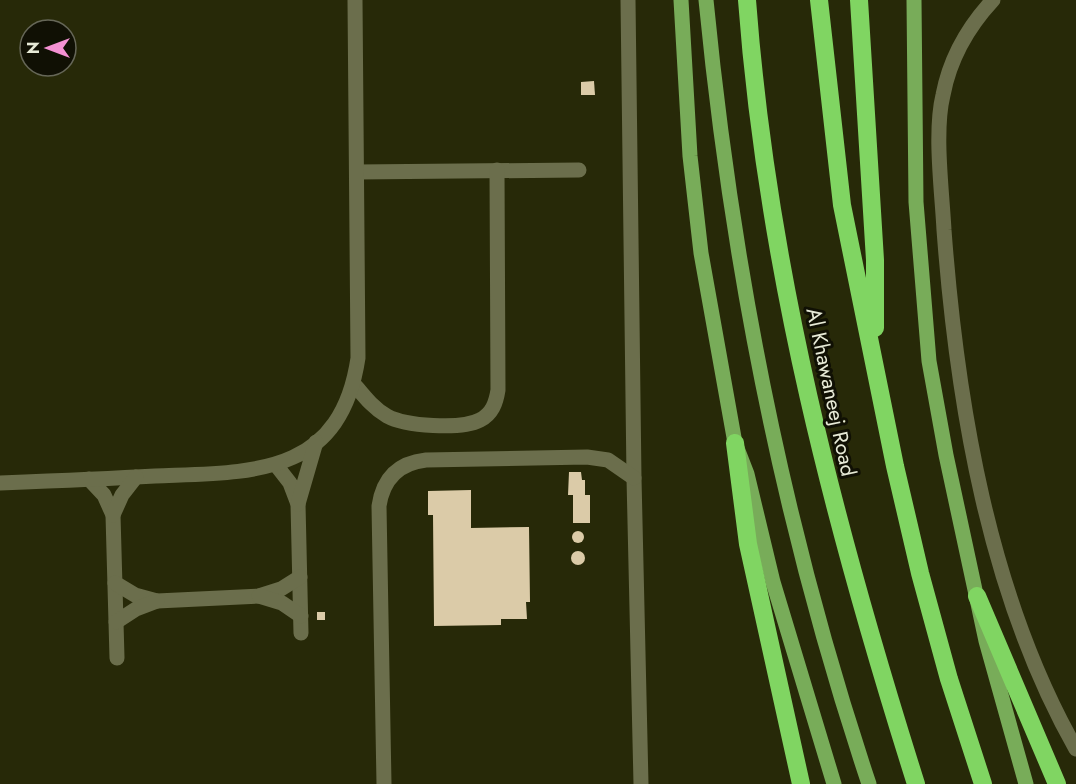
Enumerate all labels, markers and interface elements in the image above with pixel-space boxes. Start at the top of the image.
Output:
north arrow [18,18,78,78]
text: N [22,42,45,54]
street label: Al Khawaneej Road [798,305,864,479]

